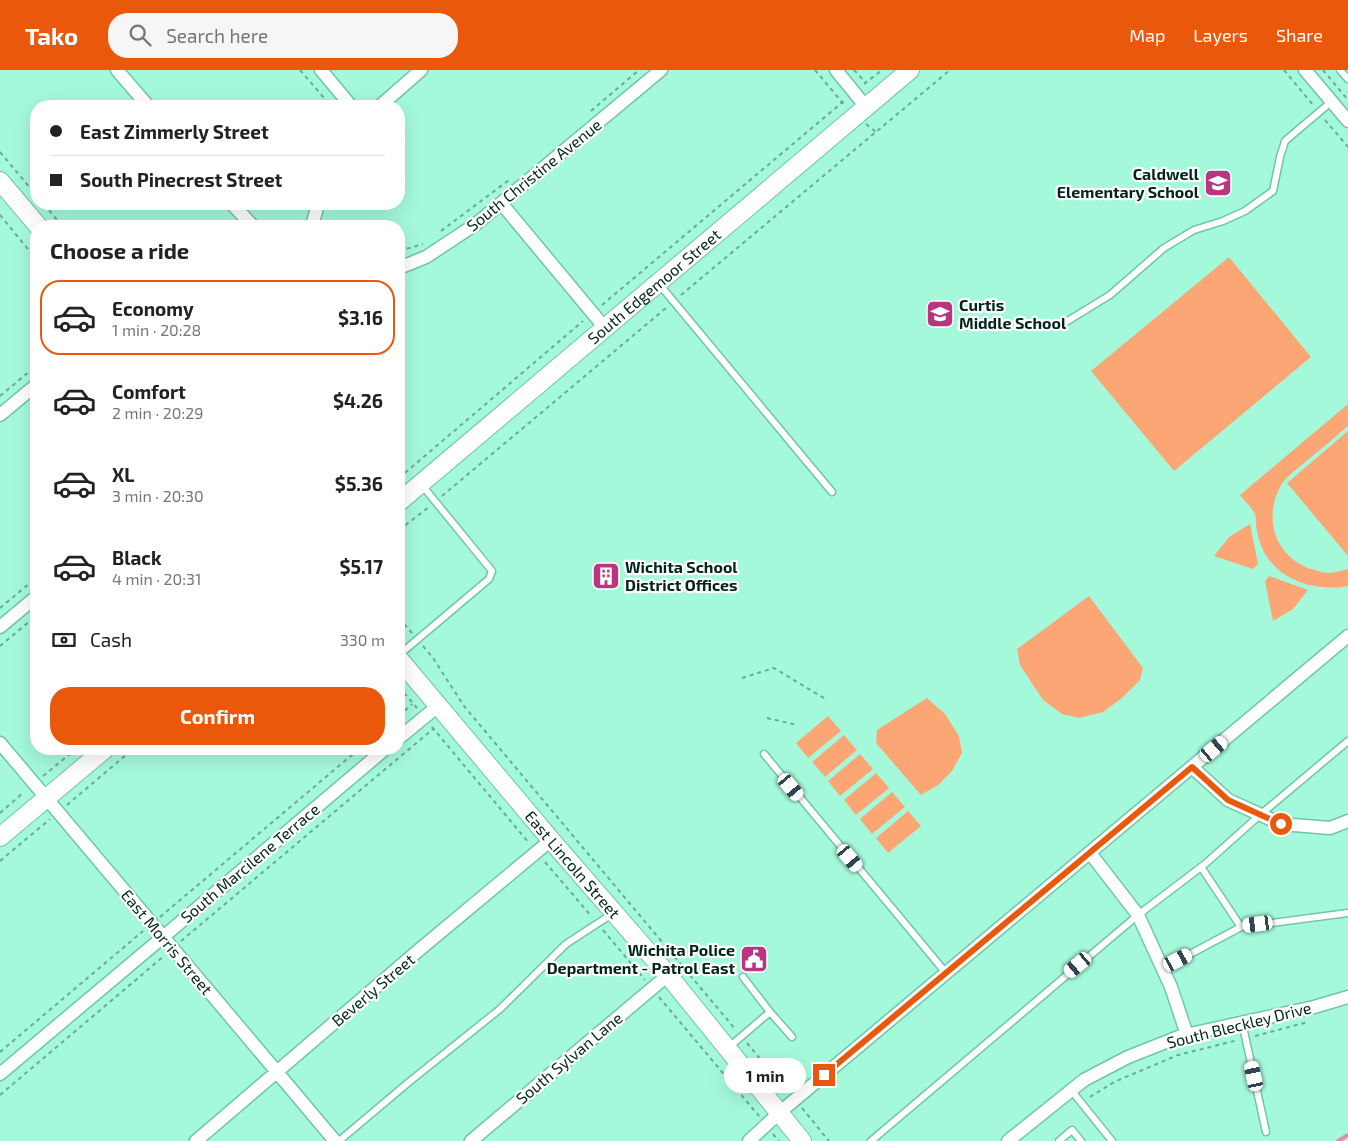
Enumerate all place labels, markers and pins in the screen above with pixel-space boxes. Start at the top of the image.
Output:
place label: Caldwell Elementary School [1057,164,1200,202]
school or university icon: Caldwell Elementary School [1203,168,1233,198]
place label: Curtis Middle School [959,295,1067,332]
school or university icon: Curtis Middle School [925,299,955,329]
place label: Wichita School District Offices [625,557,738,594]
building icon: Wichita School District Offices [591,561,621,591]
place label: Wichita Police Department - Patrol East [547,940,735,977]
public building icon: Wichita Police Department - Patrol East [739,944,769,974]

